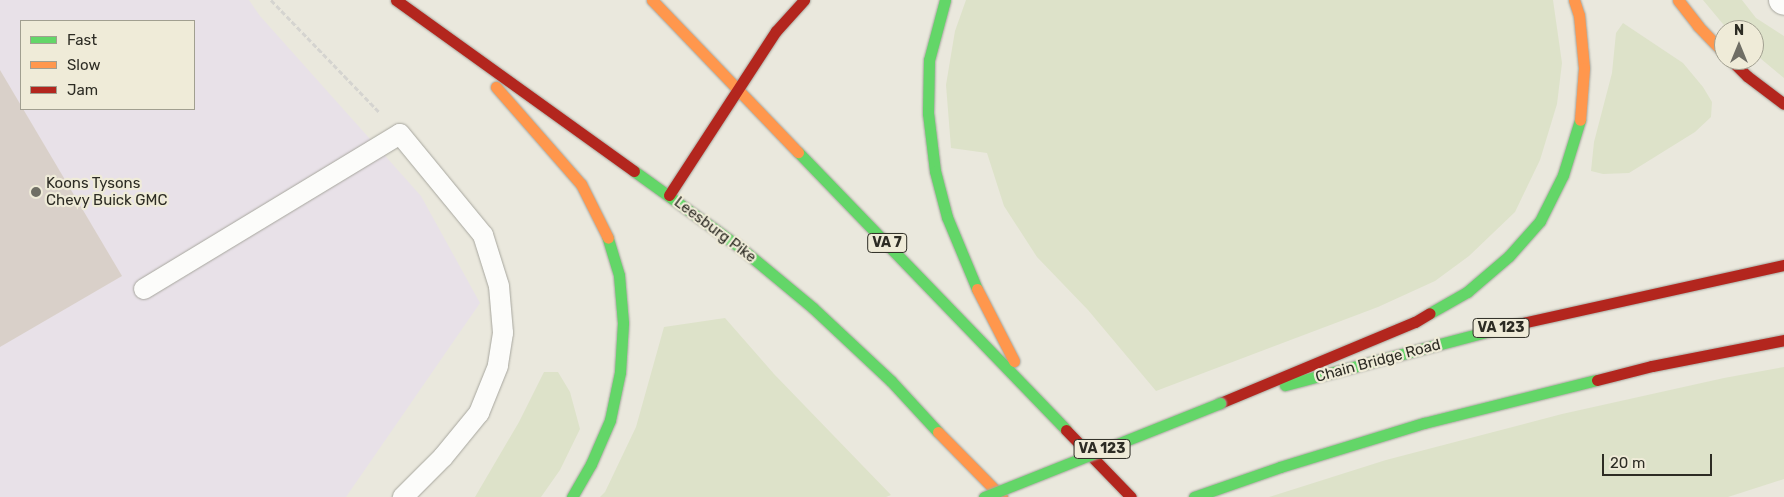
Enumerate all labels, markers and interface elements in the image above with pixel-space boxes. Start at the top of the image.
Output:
legend [20,20,195,110]
north arrow [1714,20,1764,70]
text: N [1734,22,1744,39]
text: Fast [67,31,97,49]
text: Slow [67,56,100,74]
text: Jam [67,81,98,99]
place label: Koons Tysons Chevy Buick GMC [46,174,168,209]
marker: Koons Tysons Chevy Buick GMC [30,186,42,198]
street label: Leesburg Pike [670,193,760,267]
road number: VA 7 [867,232,907,254]
road number: VA 123 [1472,316,1530,339]
street label: Chain Bridge Road [1314,336,1442,386]
road number: VA 123 [1073,438,1131,460]
scale bar [1604,444,1714,476]
text: 20 m [1610,454,1645,472]

